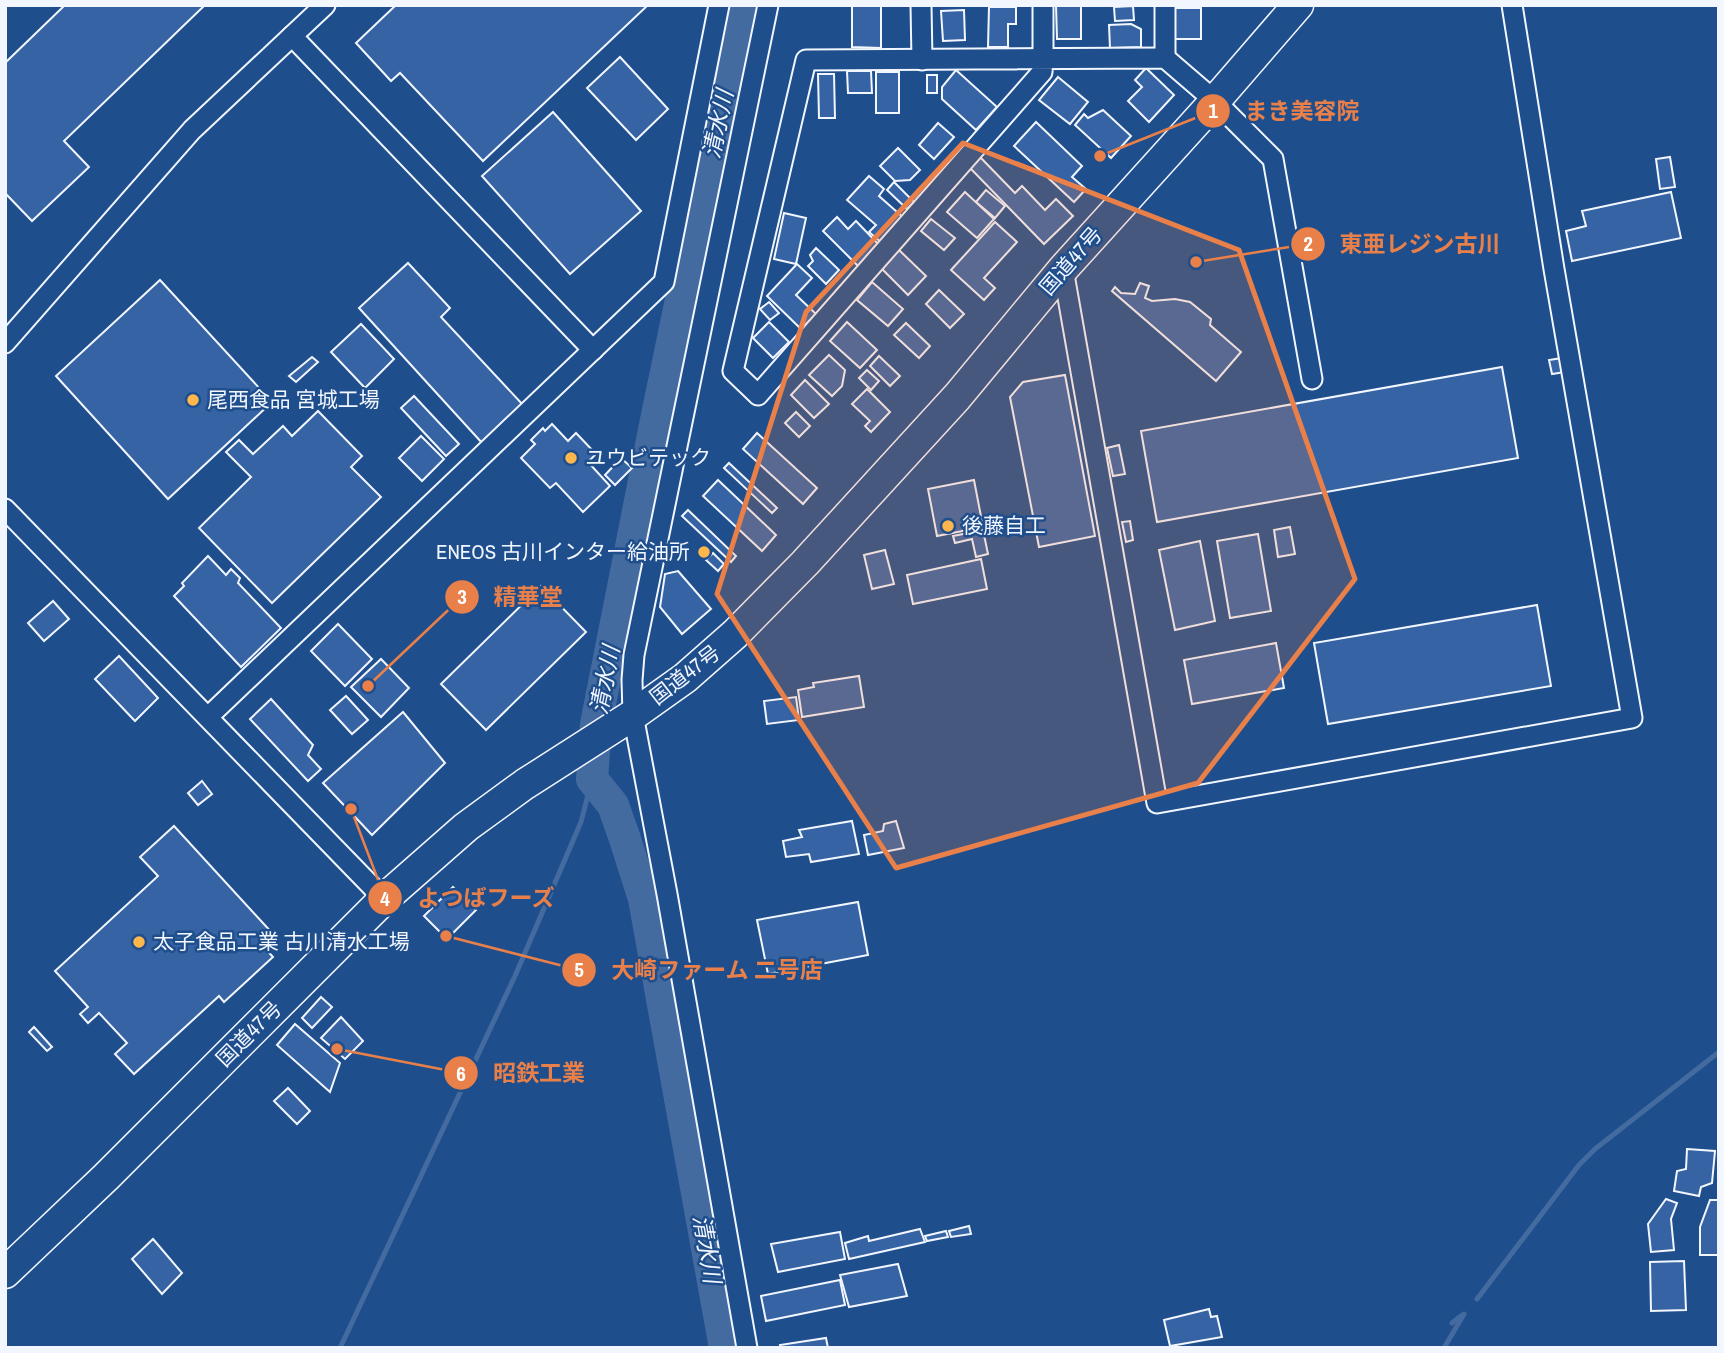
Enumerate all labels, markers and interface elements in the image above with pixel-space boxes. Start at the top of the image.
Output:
water label: 清水川 [695,84,740,161]
callout: まき美容院 [1196,89,1374,133]
text: まき美容院 [1245,95,1360,126]
text: 1 [1208,96,1218,125]
street label: 国道47号 [1033,220,1109,301]
callout: 東亜レジン古川 [1290,222,1514,266]
text: 東亜レジン古川 [1340,228,1501,259]
text: 2 [1303,229,1313,258]
place label: 尾西食品 宮城工場 [207,385,380,414]
marker: 尾西食品 宮城工場 [185,392,201,408]
place label: ユウビテック [585,443,711,472]
marker: ユウビテック [563,450,579,466]
place label: 後藤自工 [962,511,1046,540]
marker: 後藤自工 [940,518,956,534]
place label: ENEOS 古川インター給油所 [436,537,690,566]
marker: ENEOS 古川インター給油所 [696,544,712,560]
callout: 精華堂 [445,575,577,619]
text: 精華堂 [494,581,563,612]
text: 3 [457,582,467,611]
street label: 国道47号 [643,638,726,711]
water label: 清水川 [583,640,627,717]
callout: よつばフーズ [368,876,569,920]
text: よつばフーズ [418,882,554,913]
text: 4 [380,884,390,913]
place label: 太子食品工業 古川清水工場 [153,927,410,956]
marker: 太子食品工業 古川清水工場 [131,934,147,950]
callout: 大崎ファーム 二号店 [561,948,837,992]
text: 大崎ファーム 二号店 [611,954,823,985]
text: 5 [574,955,584,984]
street label: 国道47号 [209,994,288,1073]
callout: 昭鉄工業 [444,1051,599,1095]
text: 昭鉄工業 [493,1057,585,1088]
text: 6 [456,1059,466,1088]
water label: 清水川 [686,1212,729,1289]

